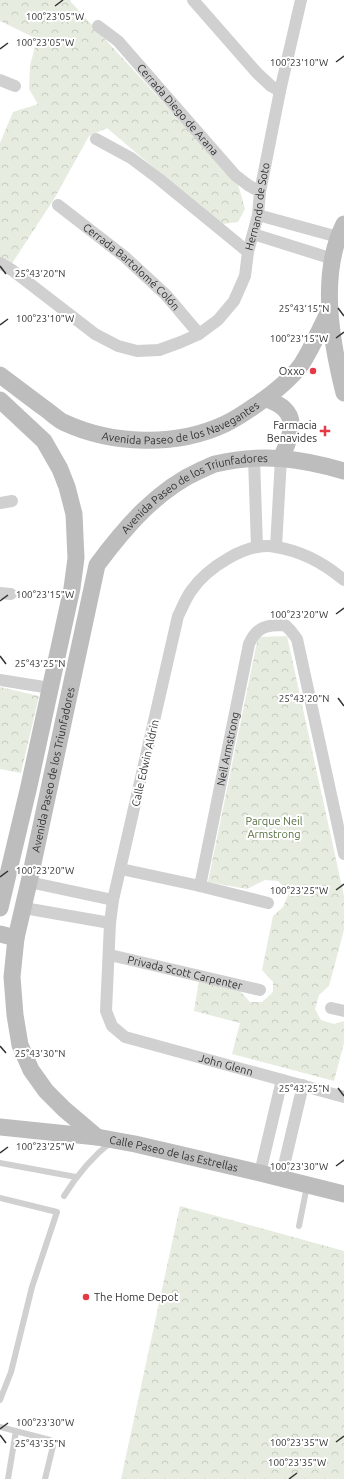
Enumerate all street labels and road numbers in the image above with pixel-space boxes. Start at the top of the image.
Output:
street label: Cerrada Diego de Arana [135,61,221,158]
street label: Hernando de Soto [243,161,272,252]
street label: Cerrada Bartolomé Colón [81,221,182,313]
street label: Avenida Paseo de los Navegantes [101,399,261,446]
street label: Avenida Paseo de los Triunfadores [119,452,268,536]
street label: Avenida Paseo de los Triunfadores [30,686,77,853]
street label: Neil Armstrong [214,711,241,787]
street label: Calle Edwin Aldrin [129,718,161,808]
street label: Privada Scott Carpenter [126,953,244,992]
street label: John Glenn [197,1051,254,1078]
street label: Calle Paseo de las Estrellas [108,1133,239,1174]

